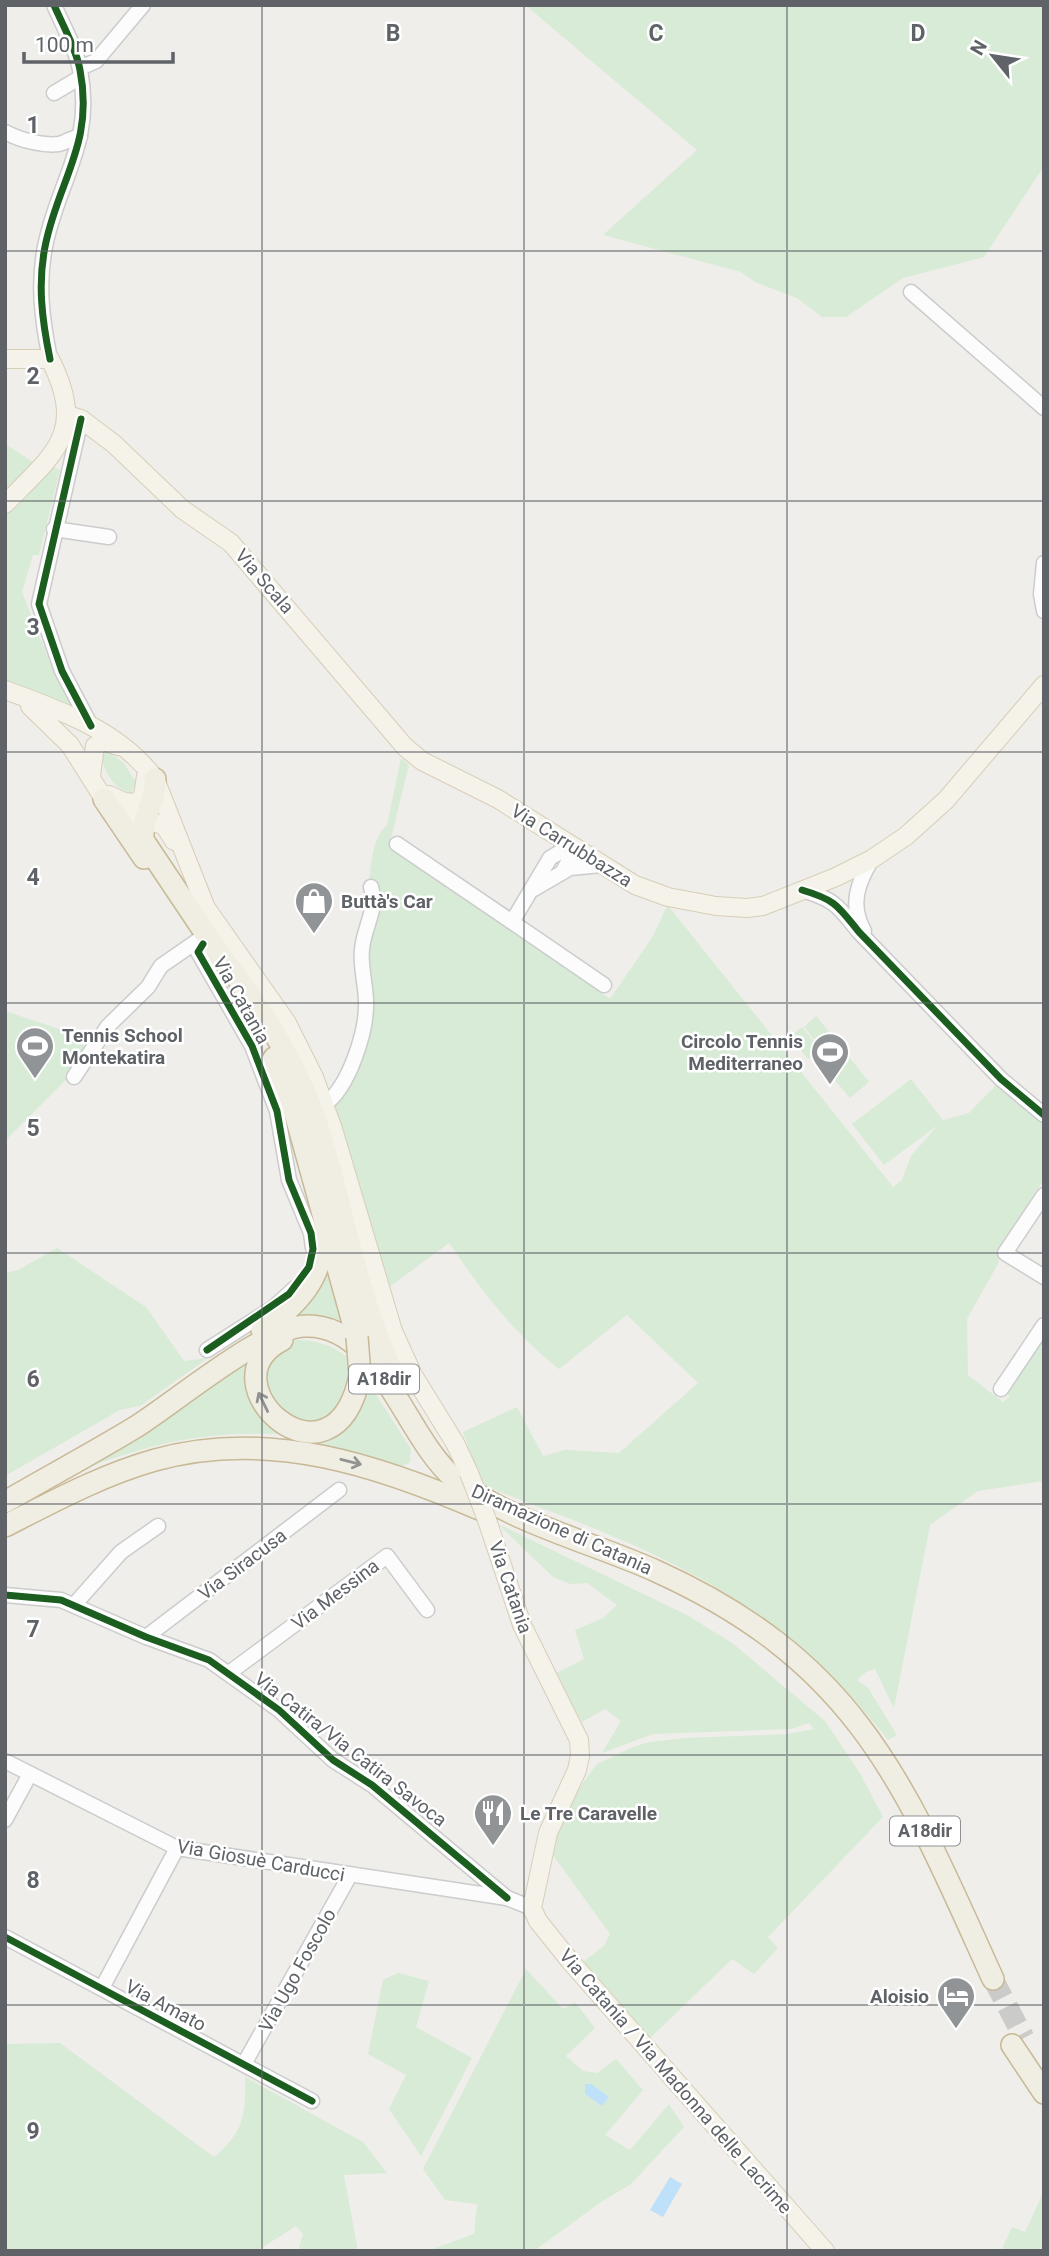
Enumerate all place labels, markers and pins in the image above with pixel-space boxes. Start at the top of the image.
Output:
shop icon: Buttà's Car [293,880,335,935]
place label: Buttà's Car [341,890,433,913]
place label: Tennis School Montekatira [62,1024,183,1069]
sports icon: Tennis School Montekatira [14,1025,56,1080]
place label: Circolo Tennis Mediterraneo [681,1030,803,1075]
sports icon: Circolo Tennis Mediterraneo [809,1031,851,1086]
restaurant icon: Le Tre Caravelle [472,1792,514,1847]
place label: Le Tre Caravelle [520,1802,657,1825]
hotel icon: Aloisio [935,1975,977,2030]
place label: Aloisio [870,1985,929,2008]

